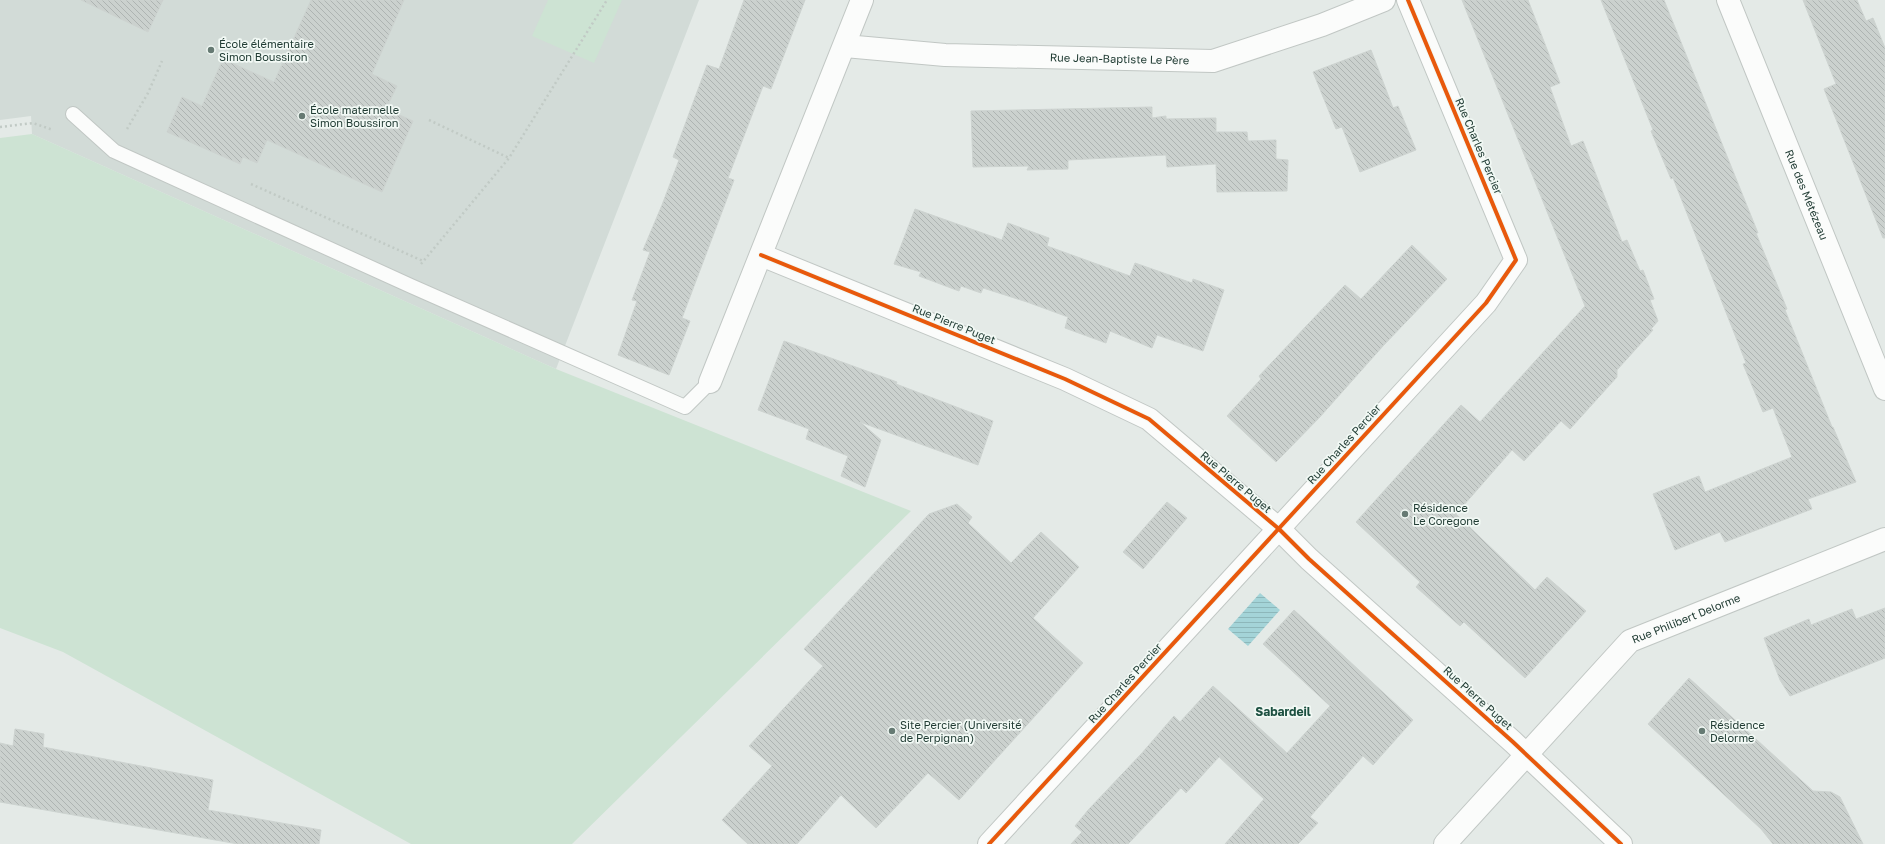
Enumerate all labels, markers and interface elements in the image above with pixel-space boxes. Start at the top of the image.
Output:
place label: École élémentaire Simon Boussiron [219,37,314,63]
marker: École élémentaire Simon Boussiron [206,45,216,55]
street label: Rue Jean-Baptiste Le Père [1050,50,1189,66]
street label: Rue Charles Percier [1453,96,1506,197]
place label: École maternelle Simon Boussiron [310,103,399,129]
marker: École maternelle Simon Boussiron [297,111,307,121]
street label: Rue des Métézeau [1783,147,1831,242]
street label: Rue Pierre Puget [911,301,998,346]
street label: Rue Charles Percier [1304,400,1384,486]
street label: Rue Pierre Puget [1198,448,1274,515]
place label: Résidence Le Coregone [1413,501,1479,527]
marker: Résidence Le Coregone [1400,509,1410,519]
street label: Rue Philibert Delorme [1630,591,1742,646]
street label: Rue Charles Percier [1085,639,1165,725]
street label: Rue Pierre Puget [1441,663,1516,732]
district label: Sabardeil [1255,704,1311,719]
place label: Site Percier (Université de Perpignan) [900,718,1022,744]
place label: Résidence Delorme [1710,718,1765,744]
marker: Site Percier (Université de Perpignan) [887,726,897,736]
marker: Résidence Delorme [1697,726,1707,736]

